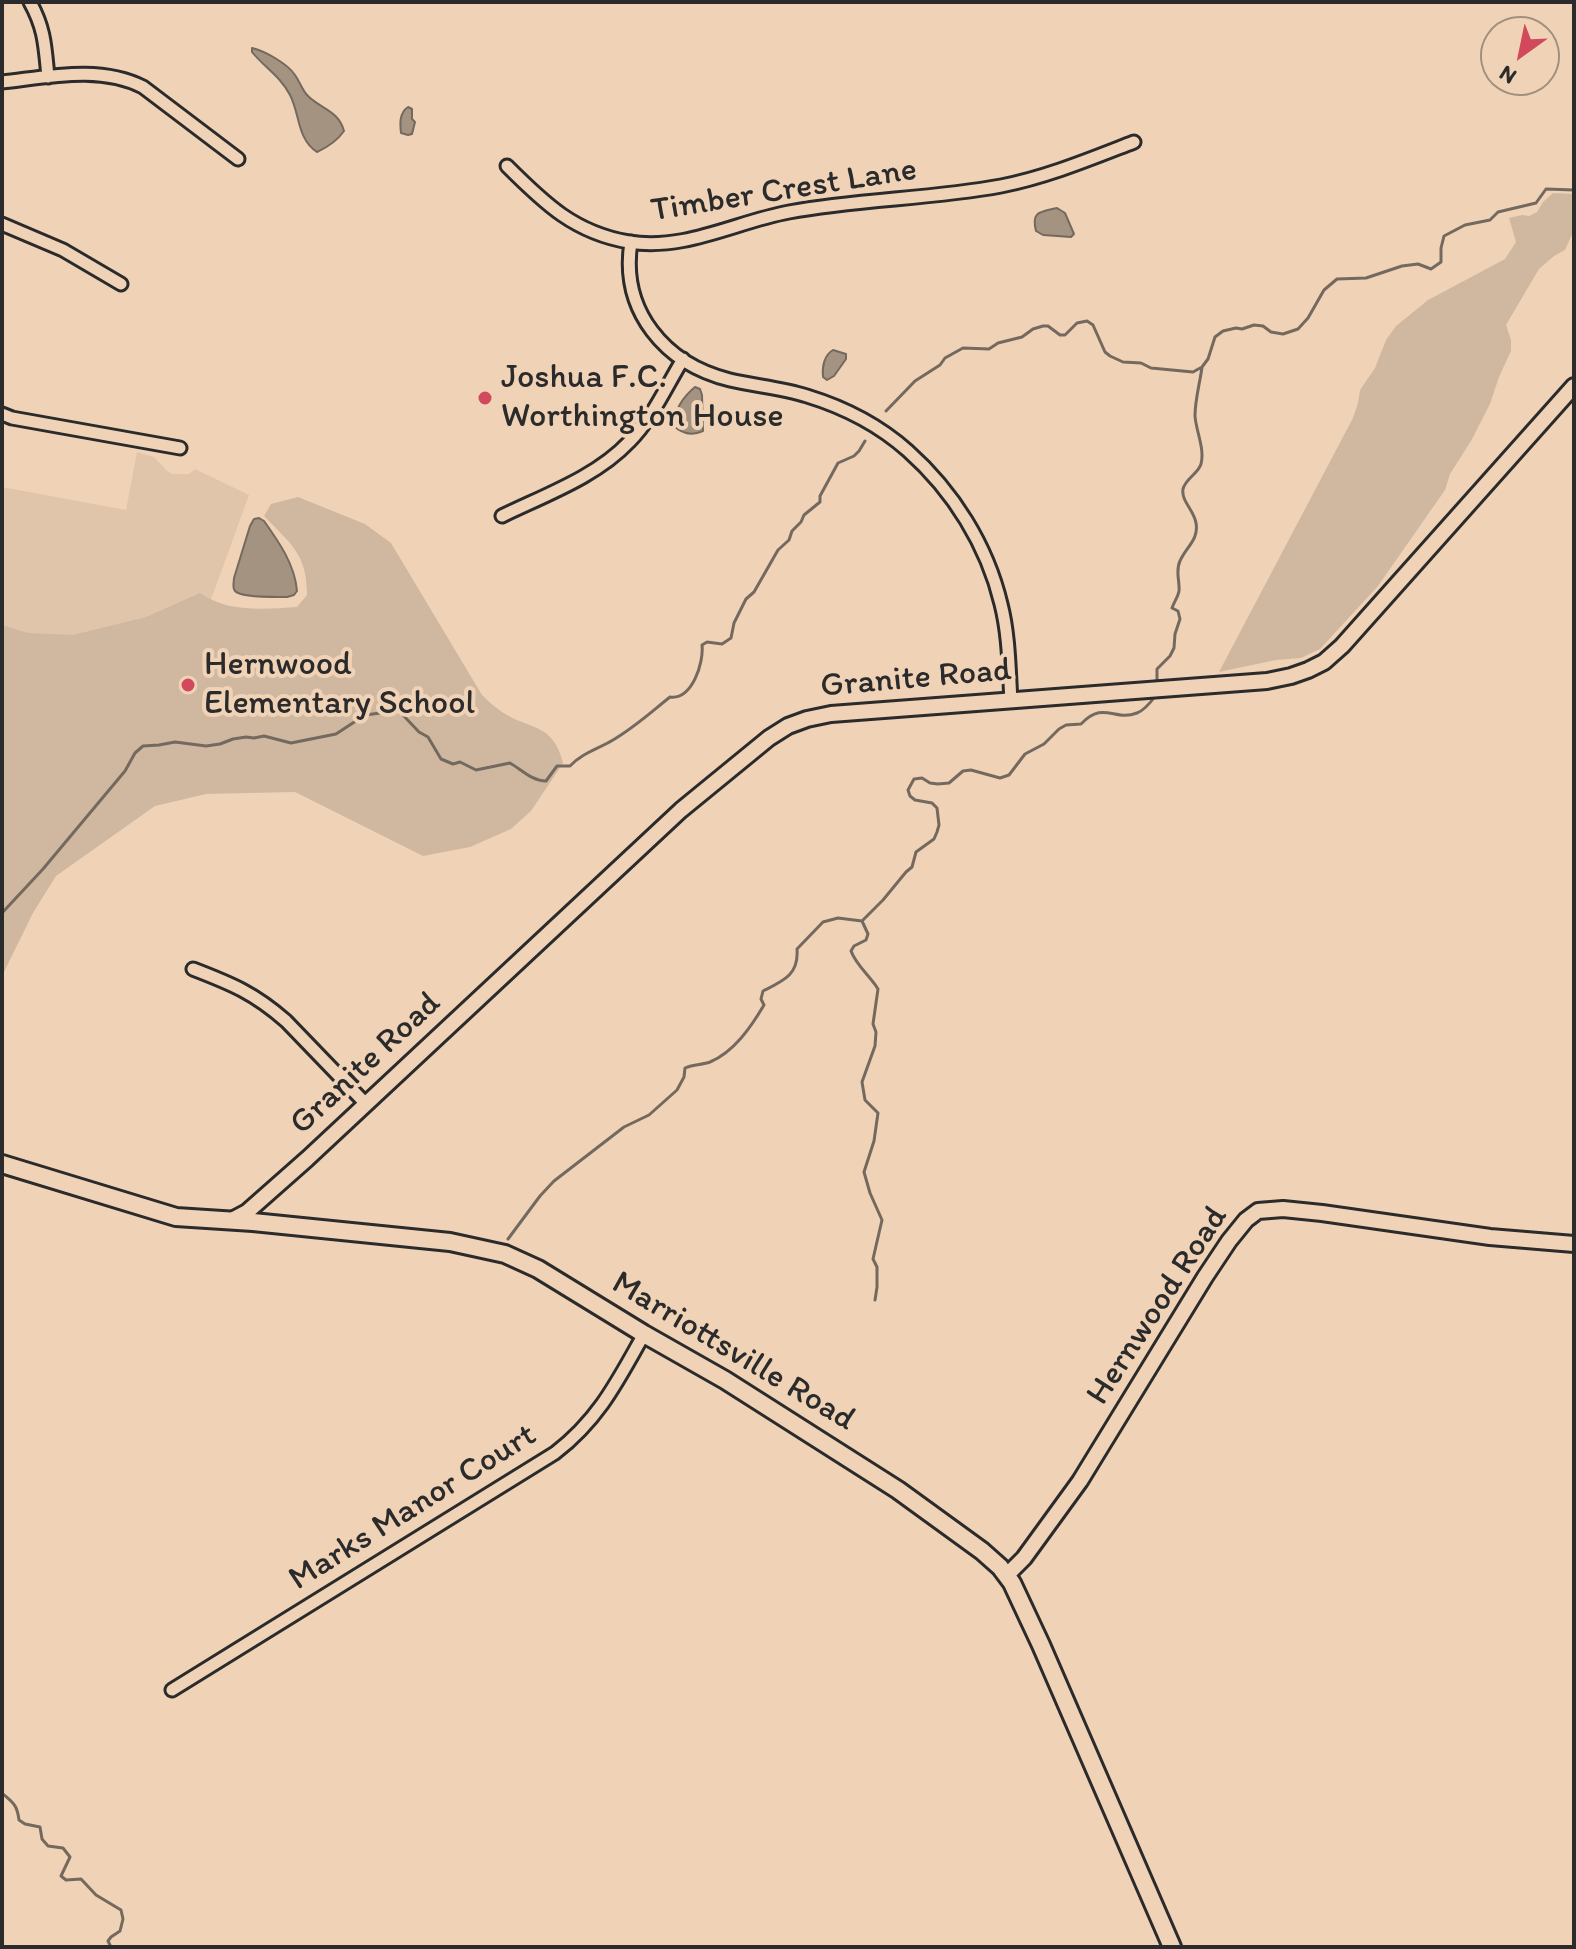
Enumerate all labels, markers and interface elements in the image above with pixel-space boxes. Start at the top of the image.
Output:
north arrow [1480,16,1560,96]
text: N [1494,60,1521,90]
street label: Timber Crest Lane [648,150,920,232]
place label: Joshua F.C. Worthington House [501,358,784,438]
marker: Joshua F.C. Worthington House [476,389,494,407]
place label: Hernwood Elementary School [204,645,475,724]
street label: Granite Road [819,650,1013,708]
marker: Hernwood Elementary School [179,676,197,694]
street label: Granite Road [282,984,450,1144]
street label: Hernwood Road [1079,1199,1237,1413]
street label: Marriottsville Road [604,1263,862,1441]
street label: Marks Manor Court [282,1416,544,1600]

